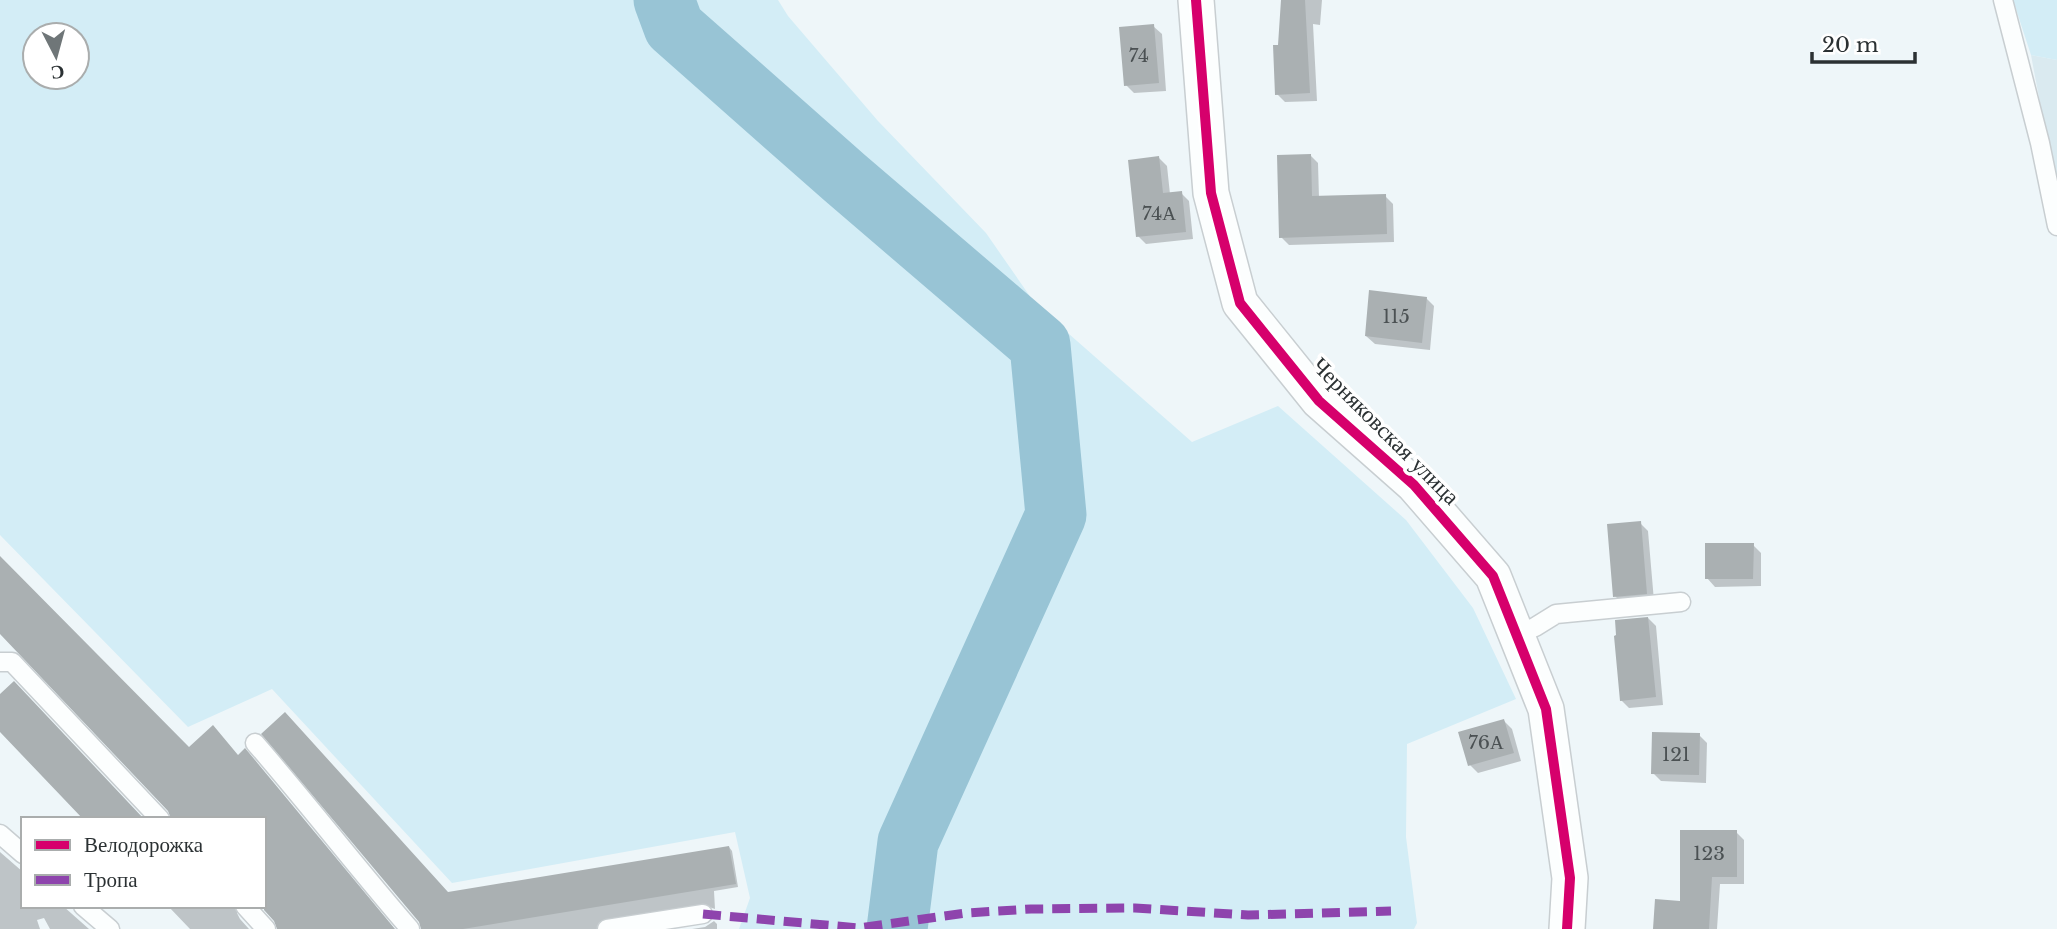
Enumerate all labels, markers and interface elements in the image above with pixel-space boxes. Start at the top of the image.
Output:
north arrow [21,21,91,91]
scale bar [1812,21,1915,65]
text: 20 m [1822,32,1879,58]
house number: 74 [1129,44,1149,67]
text: С [50,60,66,85]
house number: 74А [1142,202,1176,225]
house number: 115 [1382,305,1410,328]
street label: Черняковская улица [1306,351,1466,511]
house number: 76А [1468,731,1504,754]
house number: 121 [1662,743,1690,766]
legend [21,817,266,908]
text: Велодорожка [84,832,204,858]
house number: 123 [1693,842,1725,865]
text: Тропа [84,867,138,893]

